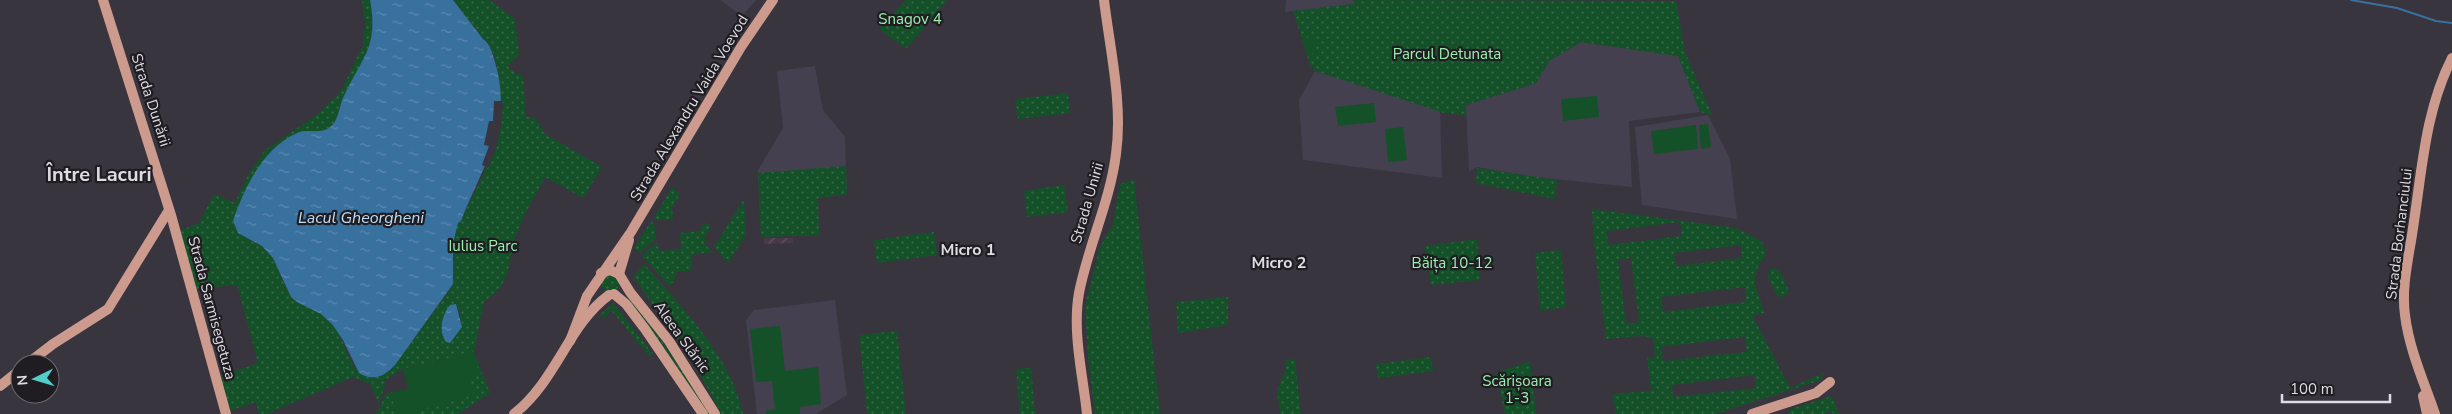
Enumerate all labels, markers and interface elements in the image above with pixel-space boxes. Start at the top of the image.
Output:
park label: Snagov 4 [878,9,942,29]
street label: Strada Alexandru Vaida Voevod [625,11,753,205]
park label: Parcul Detunata [1393,44,1501,64]
street label: Strada Dunării [127,51,175,149]
street label: Strada Unirii [1066,160,1108,246]
district label: Între Lacuri [45,161,152,188]
street label: Strada Borhanciului [2381,167,2417,301]
water label: Lacul Gheorgheni [298,207,424,229]
street label: Strada Sarmisegetuza [183,234,241,382]
park label: Iulius Parc [449,236,518,256]
district label: Micro 1 [941,239,995,261]
district label: Micro 2 [1252,252,1306,274]
park label: Băița 10-12 [1412,253,1493,273]
street label: Aleea Slănic [649,297,715,377]
north arrow [10,354,60,404]
park label: Scărișoara 1-3 [1482,371,1552,408]
scale bar [2282,372,2390,404]
text: N [13,374,32,386]
text: 100 m [2290,379,2334,399]

